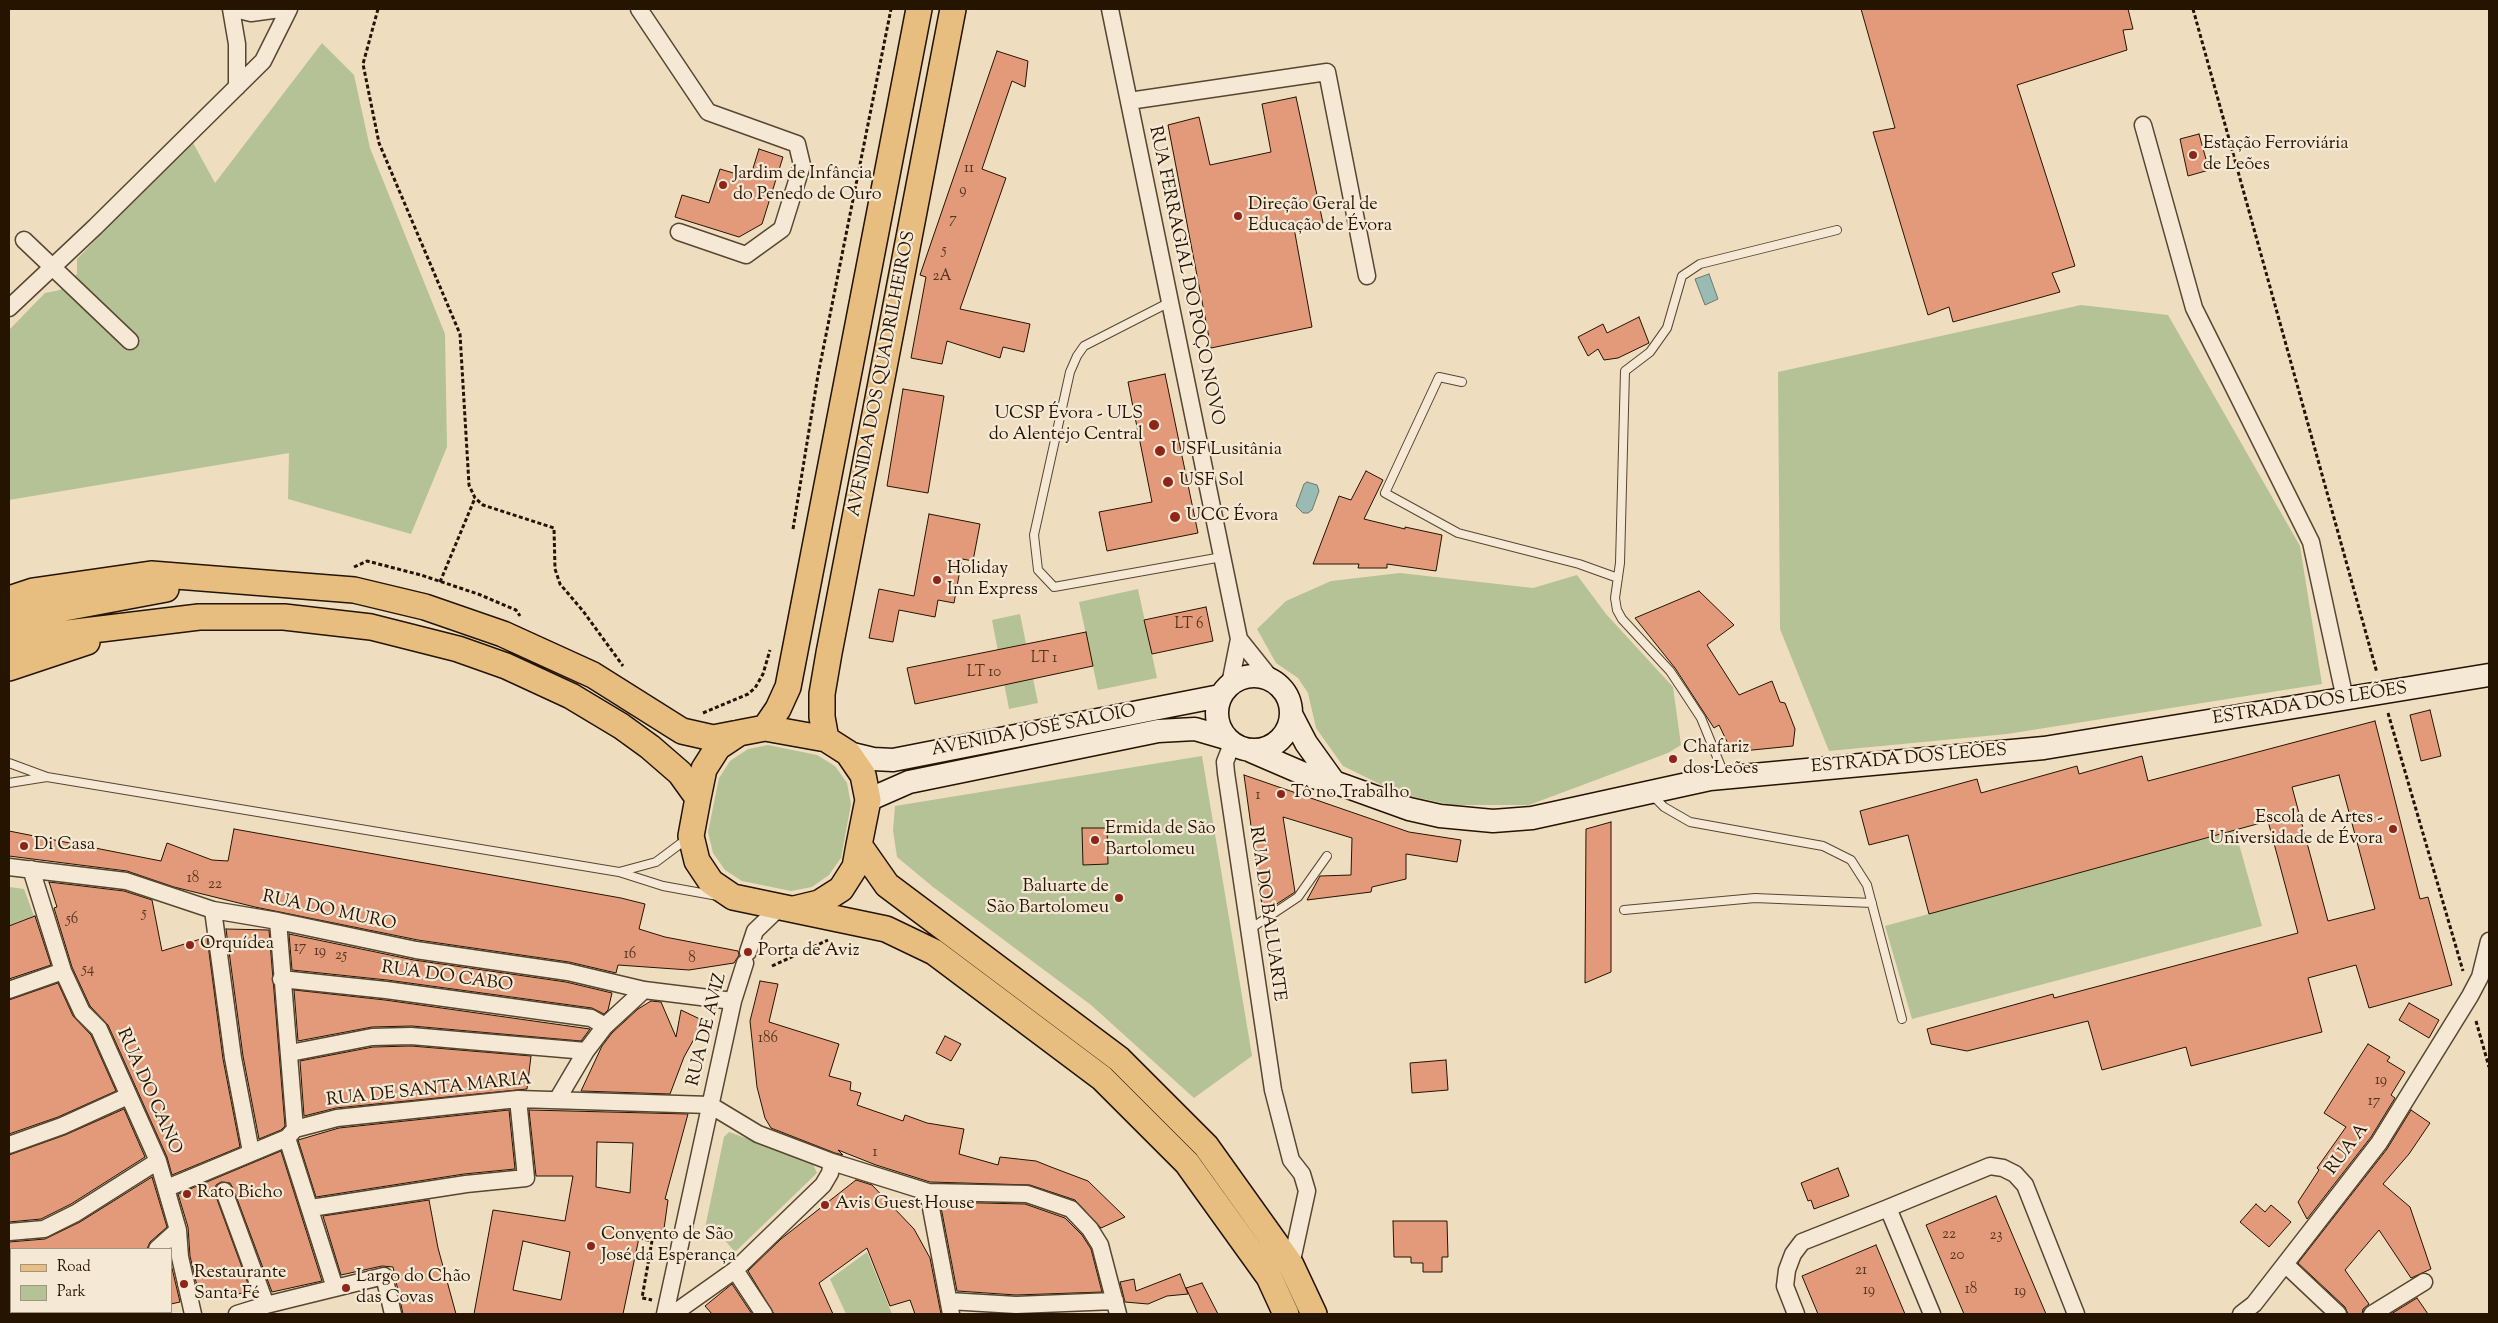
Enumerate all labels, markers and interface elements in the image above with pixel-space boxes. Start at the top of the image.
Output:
street label: RUA FERRAGIAL DO POÇO NOVO [1143,124,1227,428]
place label: Estação Ferroviária de Leões [2203,134,2349,176]
marker: Estação Ferroviária de Leões [2187,149,2199,161]
house number: 11 [964,160,974,178]
place label: Jardim de Infância do Penedo de Ouro [733,164,881,206]
marker: Jardim de Infância do Penedo de Ouro [717,179,729,191]
house number: 9 [959,182,967,200]
place label: Direção Geral de Educação de Évora [1248,195,1392,238]
marker: Direção Geral de Educação de Évora [1232,210,1244,222]
house number: 7 [949,211,957,229]
street label: AVENIDA DOS QUADRILHEIROS [845,229,921,519]
house number: 5 [941,242,947,260]
house number: 2A [932,268,952,286]
place label: UCSP Évora - ULS do Alentejo Central [989,404,1143,446]
marker: UCSP Évora - ULS do Alentejo Central [1147,418,1161,432]
place label: USF Lusitânia [1171,440,1282,462]
marker: USF Lusitânia [1153,444,1167,458]
place label: USF Sol [1179,471,1244,493]
marker: USF Sol [1161,475,1175,489]
place label: UCC Évora [1186,506,1278,528]
marker: UCC Évora [1168,510,1182,524]
place label: Holiday Inn Express [947,559,1038,602]
marker: Holiday Inn Express [931,574,943,586]
house number: LT 6 [1175,616,1203,634]
house number: LT 1 [1031,650,1057,668]
house number: LT 10 [967,664,1001,682]
street label: ESTRADA DOS LEÕES [2211,679,2409,731]
street label: AVENIDA JOSÉ SALOIO [930,702,1138,762]
place label: Chafariz dos Leões [1683,738,1758,781]
street label: ESTRADA DOS LEÕES [1810,741,2008,779]
marker: Chafariz dos Leões [1667,753,1679,765]
place label: Tô no Trabalho [1291,783,1409,805]
house number: 1 [1255,787,1261,805]
marker: Tô no Trabalho [1275,788,1287,800]
place label: Escola de Artes - Universidade de Évora [2209,808,2383,851]
place label: Ermida de São Bartolomeu [1105,819,1216,862]
marker: Escola de Artes - Universidade de Évora [2387,823,2399,835]
street label: RUA DO BALUARTE [1243,825,1289,1003]
marker: Ermida de São Bartolomeu [1089,834,1101,846]
place label: Di Casa [34,835,95,857]
marker: Di Casa [18,840,30,852]
house number: 18 [187,870,199,888]
house number: 22 [208,876,222,894]
place label: Baluarte de São Bartolomeu [986,877,1109,920]
street label: RUA DO MURO [260,887,398,937]
marker: Baluarte de São Bartolomeu [1113,892,1125,904]
house number: 5 [141,905,147,923]
house number: 56 [66,911,78,929]
place label: Orquídea [200,934,274,956]
marker: Orquídea [184,939,196,951]
house number: 17 [294,939,306,957]
place label: Porta de Aviz [758,941,859,963]
house number: 19 [314,943,326,961]
house number: 16 [624,946,636,964]
marker: Porta de Aviz [742,946,754,958]
house number: 25 [335,947,347,965]
house number: 8 [688,950,696,968]
street label: RUA DO CABO [380,958,514,998]
house number: 54 [82,961,94,979]
street label: RUA DE AVIZ [684,971,732,1089]
street label: RUA DO CANO [111,1026,185,1158]
house number: 186 [758,1030,778,1048]
street label: RUA DE SANTA MARIA [325,1069,533,1113]
house number: 19 [2375,1072,2387,1090]
house number: 17 [2368,1093,2380,1111]
street label: RUA A [2322,1120,2374,1180]
house number: 1 [872,1144,878,1162]
place label: Rato Bicho [197,1183,283,1205]
marker: Rato Bicho [181,1188,193,1200]
place label: Avis Guest House [835,1194,975,1216]
marker: Avis Guest House [819,1199,831,1211]
place label: Convento de São José da Esperança [601,1225,736,1268]
house number: 22 [1942,1226,1956,1244]
house number: 23 [1989,1227,2003,1245]
marker: Convento de São José da Esperança [585,1240,597,1252]
house number: 20 [1950,1247,1964,1265]
legend [10,1248,172,1313]
text: Road [57,1257,91,1278]
house number: 21 [1855,1262,1867,1280]
place label: Restaurante Santa Fé [194,1263,286,1306]
place label: Largo do Chão das Covas [356,1267,471,1310]
marker: Restaurante Santa Fé [178,1278,190,1290]
house number: 18 [1965,1281,1977,1299]
text: Park [57,1282,86,1303]
marker: Largo do Chão das Covas [340,1282,352,1294]
house number: 19 [1863,1282,1875,1300]
house number: 19 [2014,1283,2026,1301]

